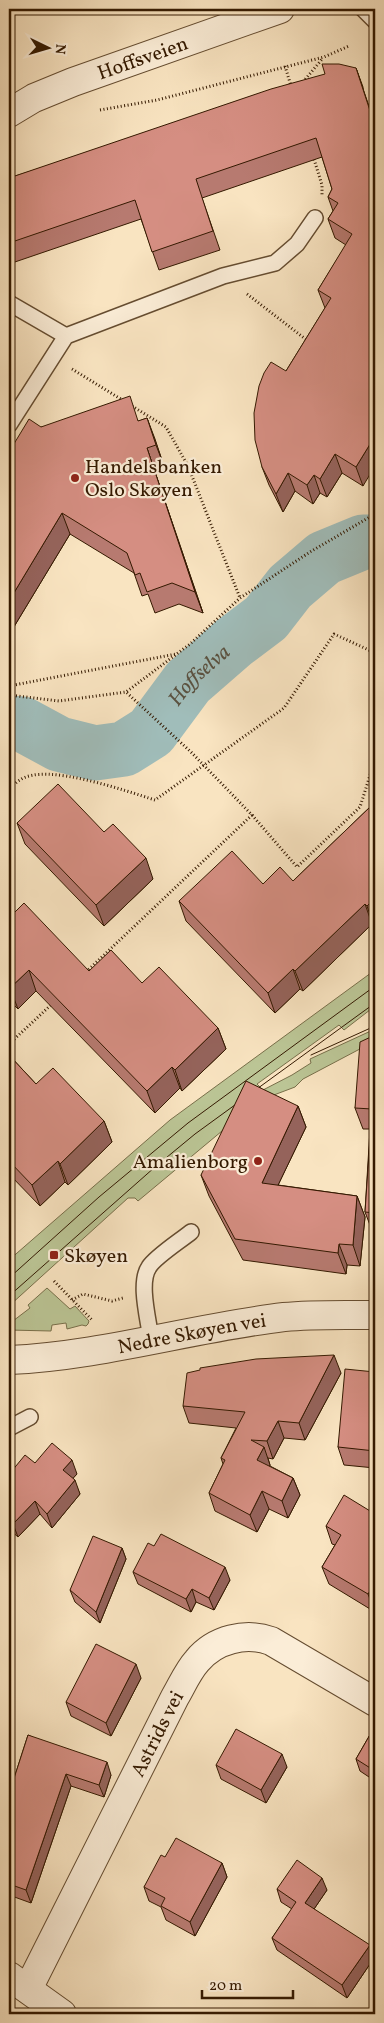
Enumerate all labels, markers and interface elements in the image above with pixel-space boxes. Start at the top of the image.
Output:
north arrow [22,22,72,72]
street label: Hoffsveien [94,30,192,88]
text: N [50,43,69,55]
place label: Handelsbanken Oslo Skøyen [85,454,222,505]
marker: Handelsbanken Oslo Skøyen [69,472,81,484]
water label: Hoffselva [162,639,237,713]
place label: Amalienborg [133,1149,248,1177]
marker: Amalienborg [252,1155,264,1167]
place label: Skøyen [64,1243,128,1271]
marker: Skøyen [48,1249,60,1261]
street label: Nedre Skøyen vei [115,1307,268,1362]
street label: Astrids vei [125,1686,192,1782]
scale bar [202,1968,293,2000]
text: 20 m [209,1976,242,1997]

